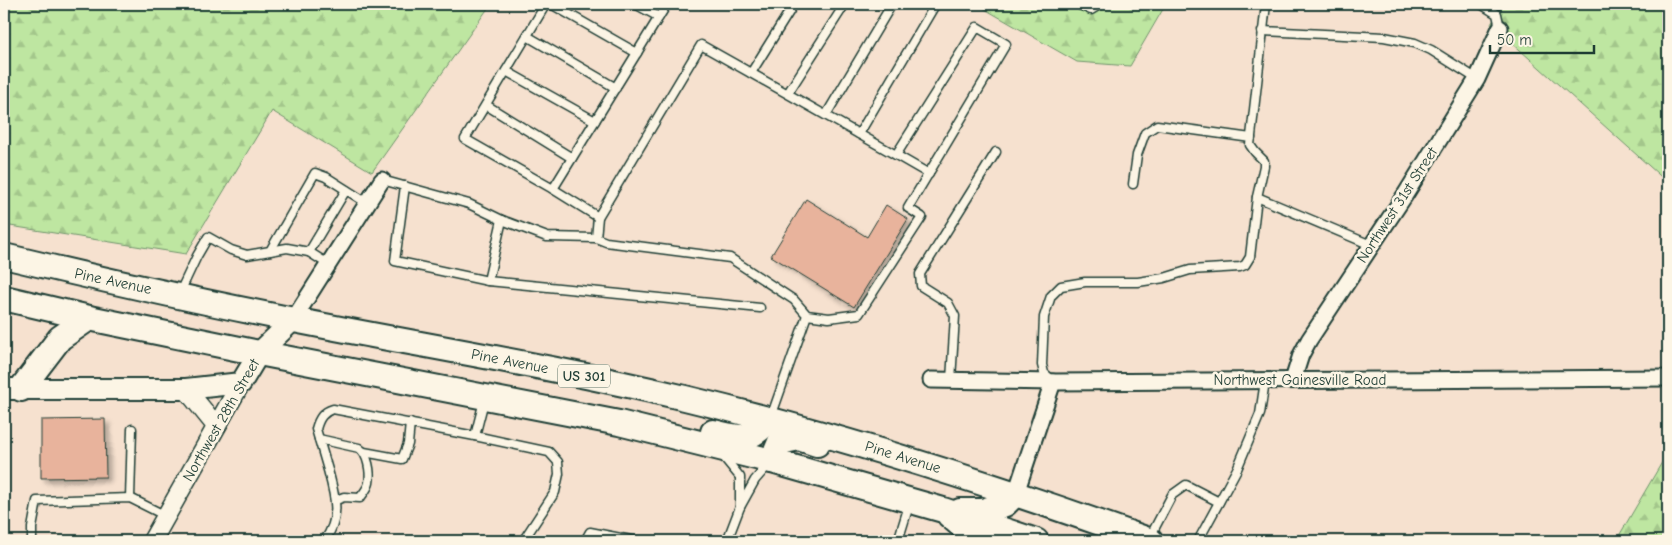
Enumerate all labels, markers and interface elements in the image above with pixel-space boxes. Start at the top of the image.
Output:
scale bar [1490,22,1593,54]
text: 50 m [1497,31,1532,49]
street label: Northwest 31st Street [1353,143,1442,266]
street label: Pine Avenue [73,264,154,298]
street label: Pine Avenue [470,345,551,377]
street label: Northwest 28th Street [179,355,264,484]
road number: US 301 [558,364,610,388]
street label: Northwest Gainesville Road [1214,371,1386,389]
street label: Pine Avenue [863,437,944,477]

